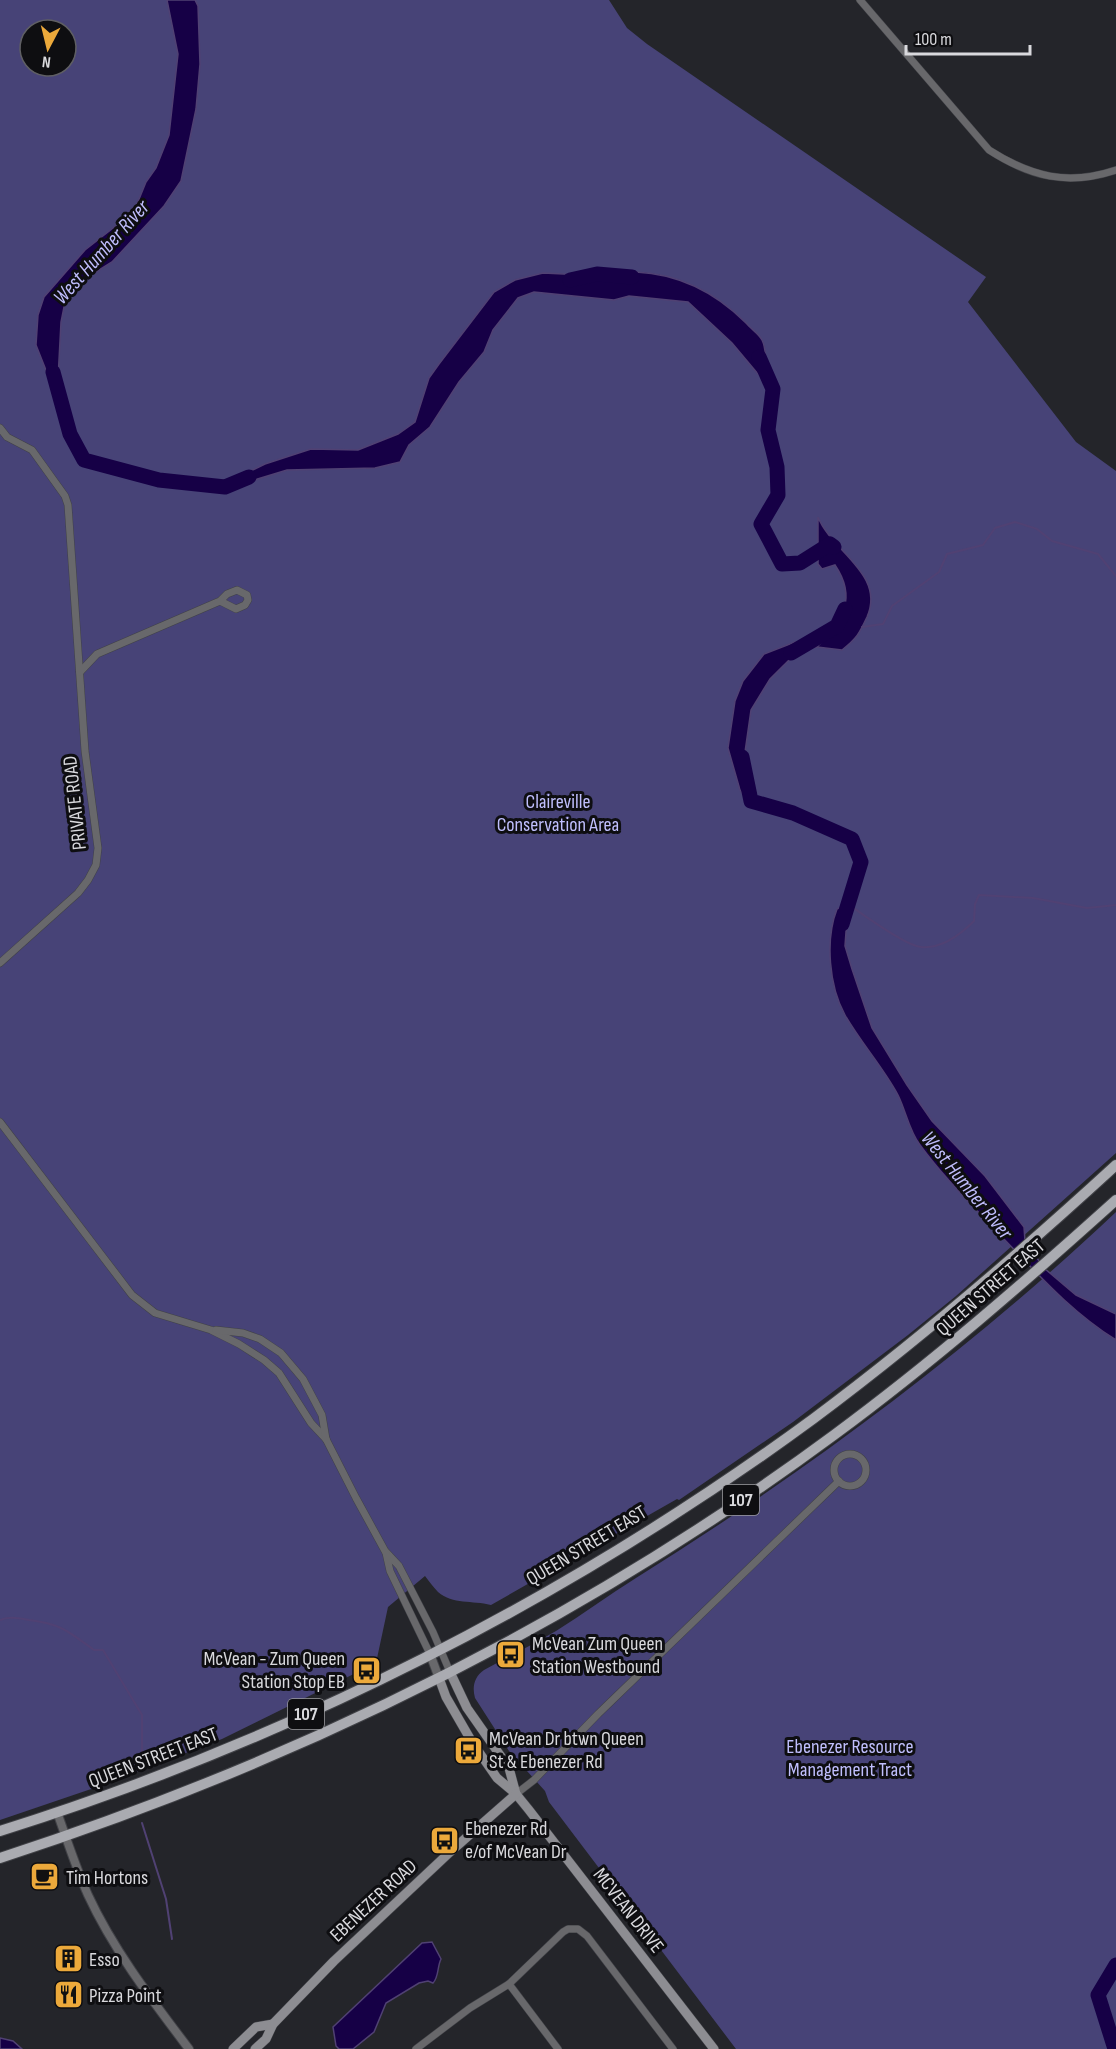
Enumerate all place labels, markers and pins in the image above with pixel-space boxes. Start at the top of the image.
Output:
place label: McVean Zum Queen Station Westbound [532,1632,663,1679]
bus stop icon: McVean Zum Queen Station Westbound [495,1639,527,1671]
place label: McVean - Zum Queen Station Stop EB [203,1647,345,1694]
bus stop icon: McVean - Zum Queen Station Stop EB [350,1654,382,1686]
place label: McVean Dr btwn Queen St & Ebenezer Rd [489,1727,644,1774]
bus stop icon: McVean Dr btwn Queen St & Ebenezer Rd [452,1734,484,1766]
place label: Ebenezer Rd e/of McVean Dr [465,1817,567,1864]
bus stop icon: Ebenezer Rd e/of McVean Dr [428,1824,460,1856]
cafe icon: Tim Hortons [29,1861,61,1893]
place label: Tim Hortons [66,1866,148,1890]
building icon: Esso [52,1943,84,1975]
place label: Esso [89,1948,120,1972]
restaurant icon: Pizza Point [52,1979,84,2011]
place label: Pizza Point [89,1984,162,2008]

